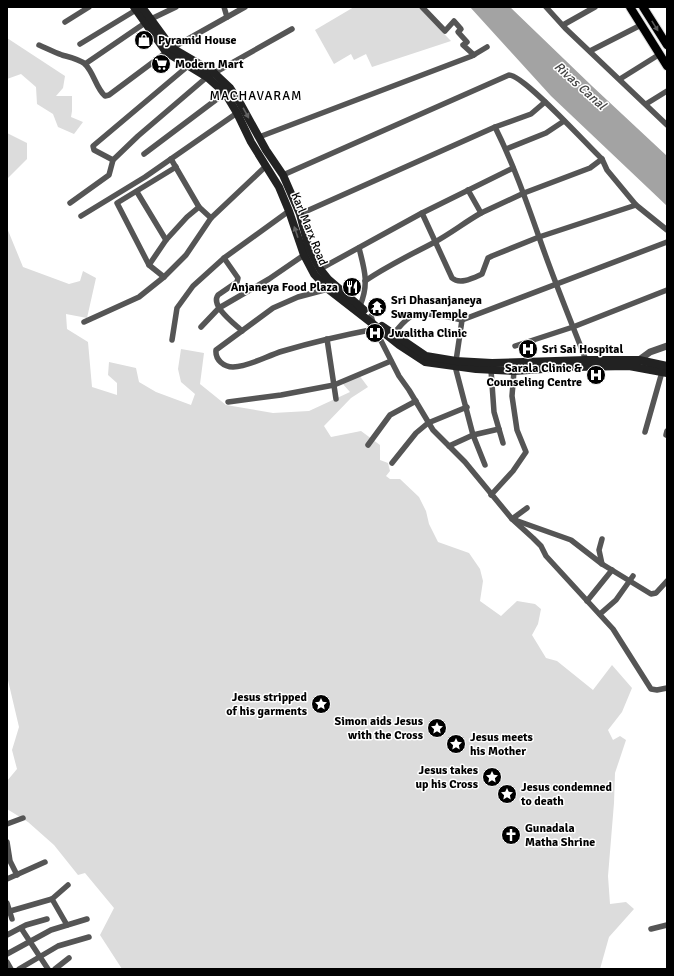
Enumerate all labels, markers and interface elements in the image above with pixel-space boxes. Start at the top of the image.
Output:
one-way arrow [651,21,659,31]
shop icon: Pyramid House [133,29,155,51]
place label: Pyramid House [158,33,237,48]
supermarket icon: Modern Mart [150,53,172,75]
place label: Modern Mart [175,57,244,72]
water label: Rivas Canal [551,59,610,114]
district label: MACHAVARAM [209,88,303,104]
one-way arrow [242,107,249,119]
street label: Karl Marx Road [287,190,331,268]
one-way arrow [293,226,299,238]
restaurant icon: Anjaneya Food Plaza [341,276,363,298]
place label: Anjaneya Food Plaza [231,280,338,295]
place label: Sri Dhasanjaneya Swamy Temple [391,293,482,322]
temple icon: Sri Dhasanjaneya Swamy Temple [366,296,388,318]
hospital icon: Jwalitha Clinic [364,322,386,344]
place label: Jwalitha Clinic [389,326,467,341]
hospital icon: Sri Sai Hospital [517,338,539,360]
place label: Sri Sai Hospital [542,342,623,357]
place label: Sarala Clinic & Counseling Centre [486,361,582,390]
hospital icon: Sarala Clinic & Counseling Centre [585,364,607,386]
place label: Jesus stripped of his garments [226,690,308,719]
place icon: Jesus stripped of his garments [310,693,332,715]
place label: Simon aids Jesus with the Cross [335,714,424,743]
place icon: Simon aids Jesus with the Cross [426,717,448,739]
place label: Jesus meets his Mother [470,730,534,759]
place icon: Jesus meets his Mother [445,733,467,755]
place label: Jesus takes up his Cross [415,763,479,792]
place icon: Jesus takes up his Cross [481,766,503,788]
place label: Jesus condemned to death [520,780,613,809]
place icon: Jesus condemned to death [496,783,518,805]
place label: Gunadala Matha Shrine [525,821,595,850]
church icon: Gunadala Matha Shrine [500,824,522,846]

